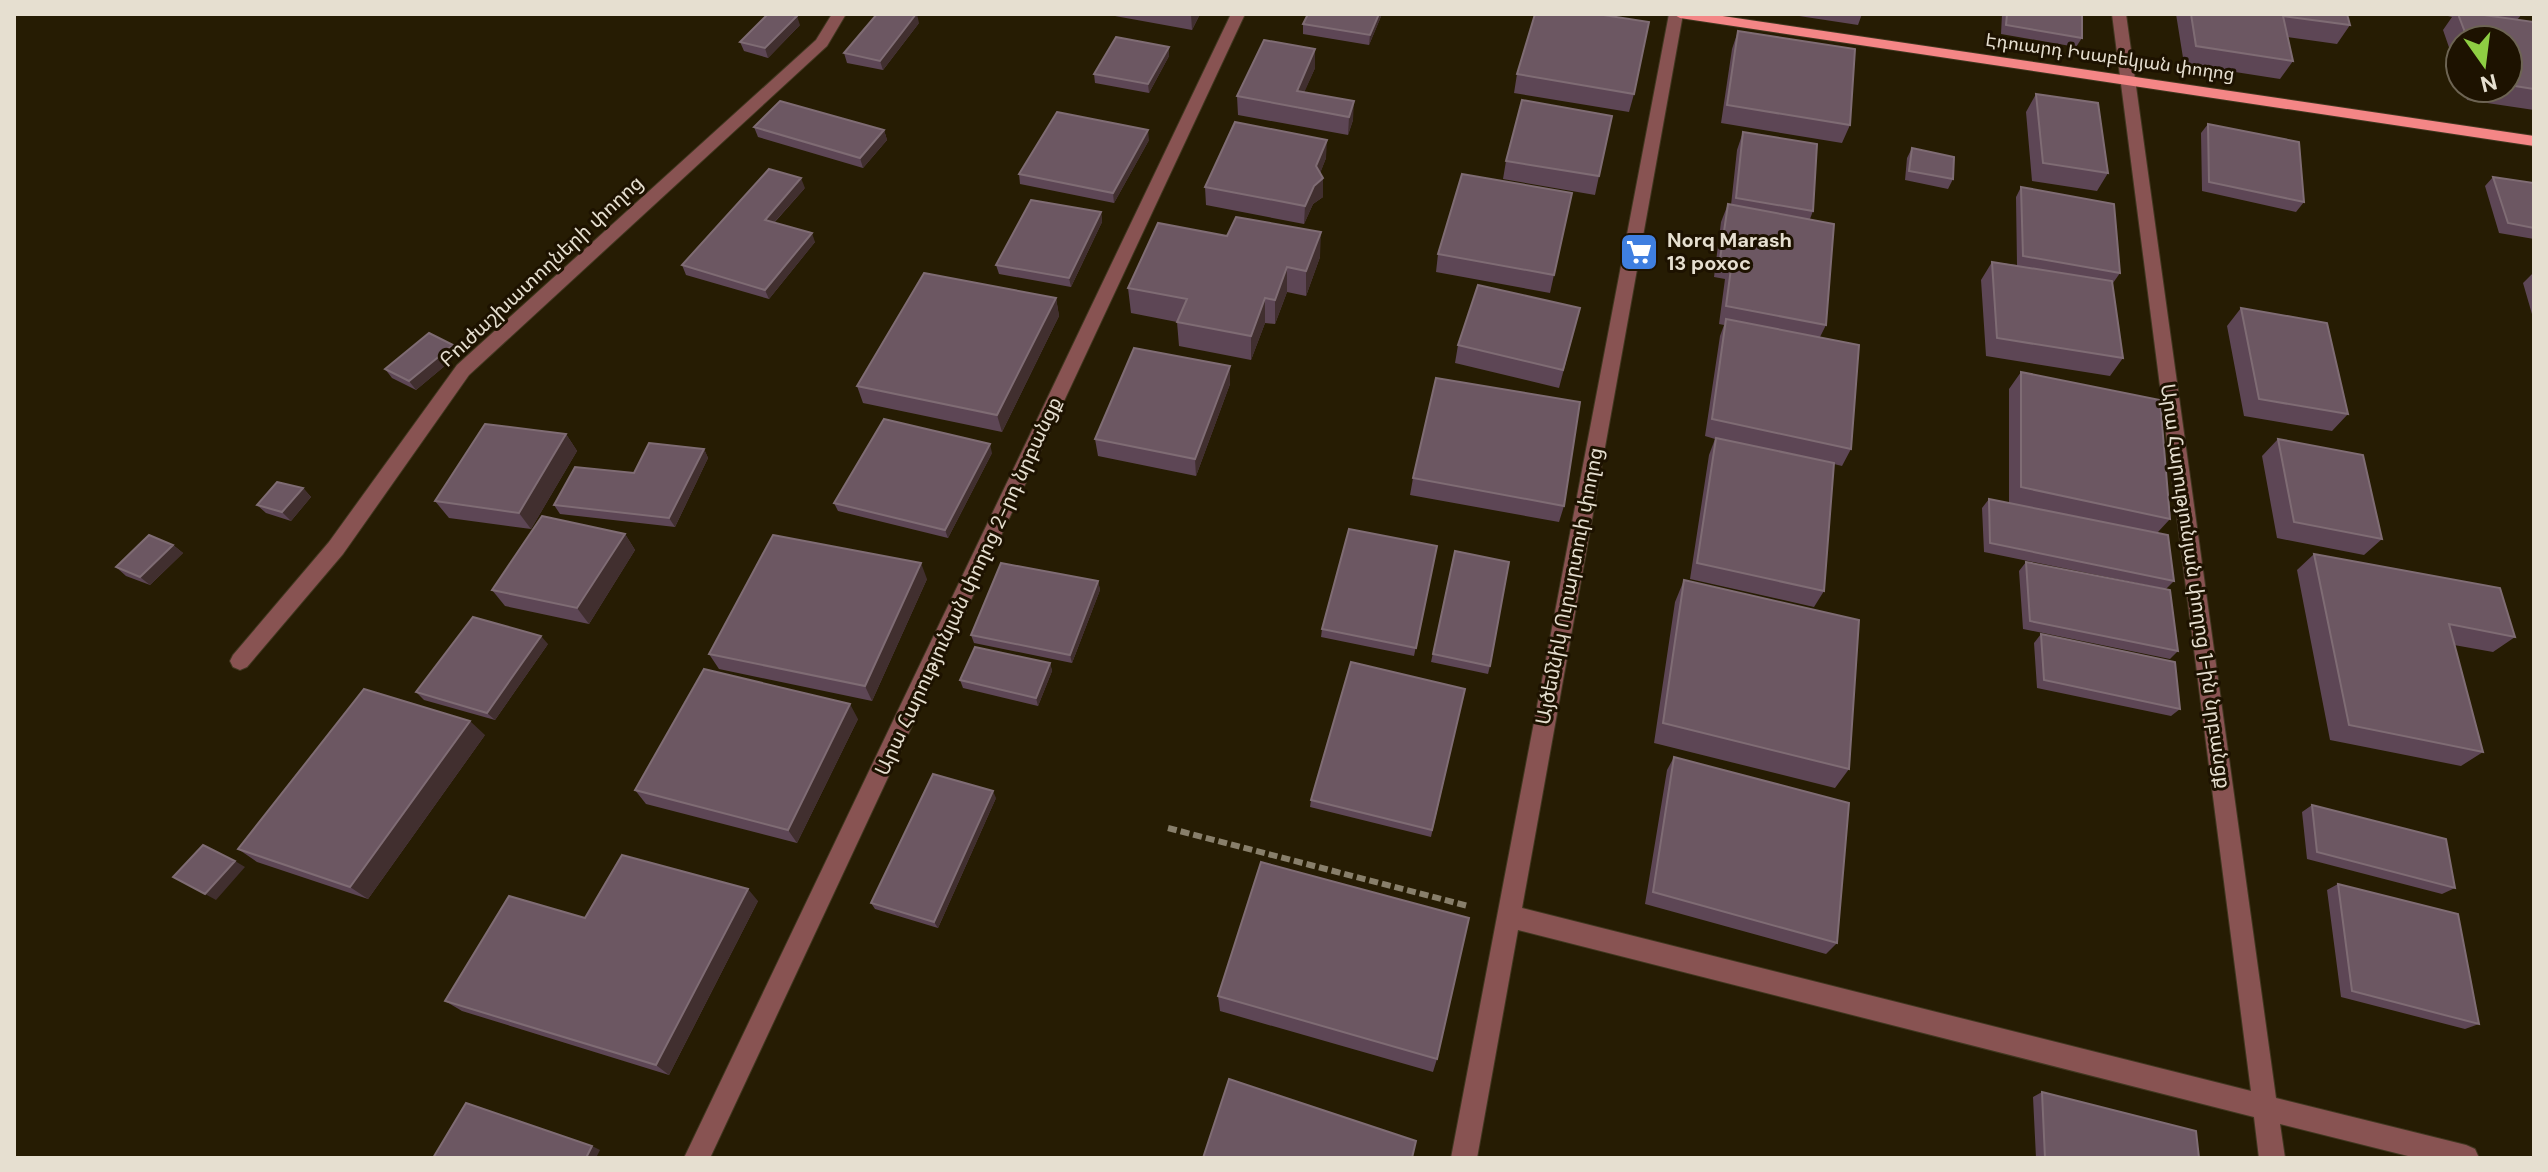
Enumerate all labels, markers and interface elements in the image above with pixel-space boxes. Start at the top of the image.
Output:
north arrow [2444,24,2524,104]
street label: Էդուարդ Իսաբեկյան փողոց [1984,28,2236,86]
text: N [2477,67,2500,99]
street label: Բուժաշխատողների փողոց [434,170,648,372]
place label: Norq Marash 13 poxoc [1667,227,1792,276]
supermarket icon: Norq Marash 13 poxoc [1618,231,1660,273]
street label: Արա Հարությունյան փողոց 1-ին նրբանցք [2155,382,2237,790]
street label: Արա Հարությունյան փողոց 2-րդ նրբանցք [869,393,1067,779]
street label: Այծեմնիկ Ուրարտուի փողոց [1529,445,1609,727]

